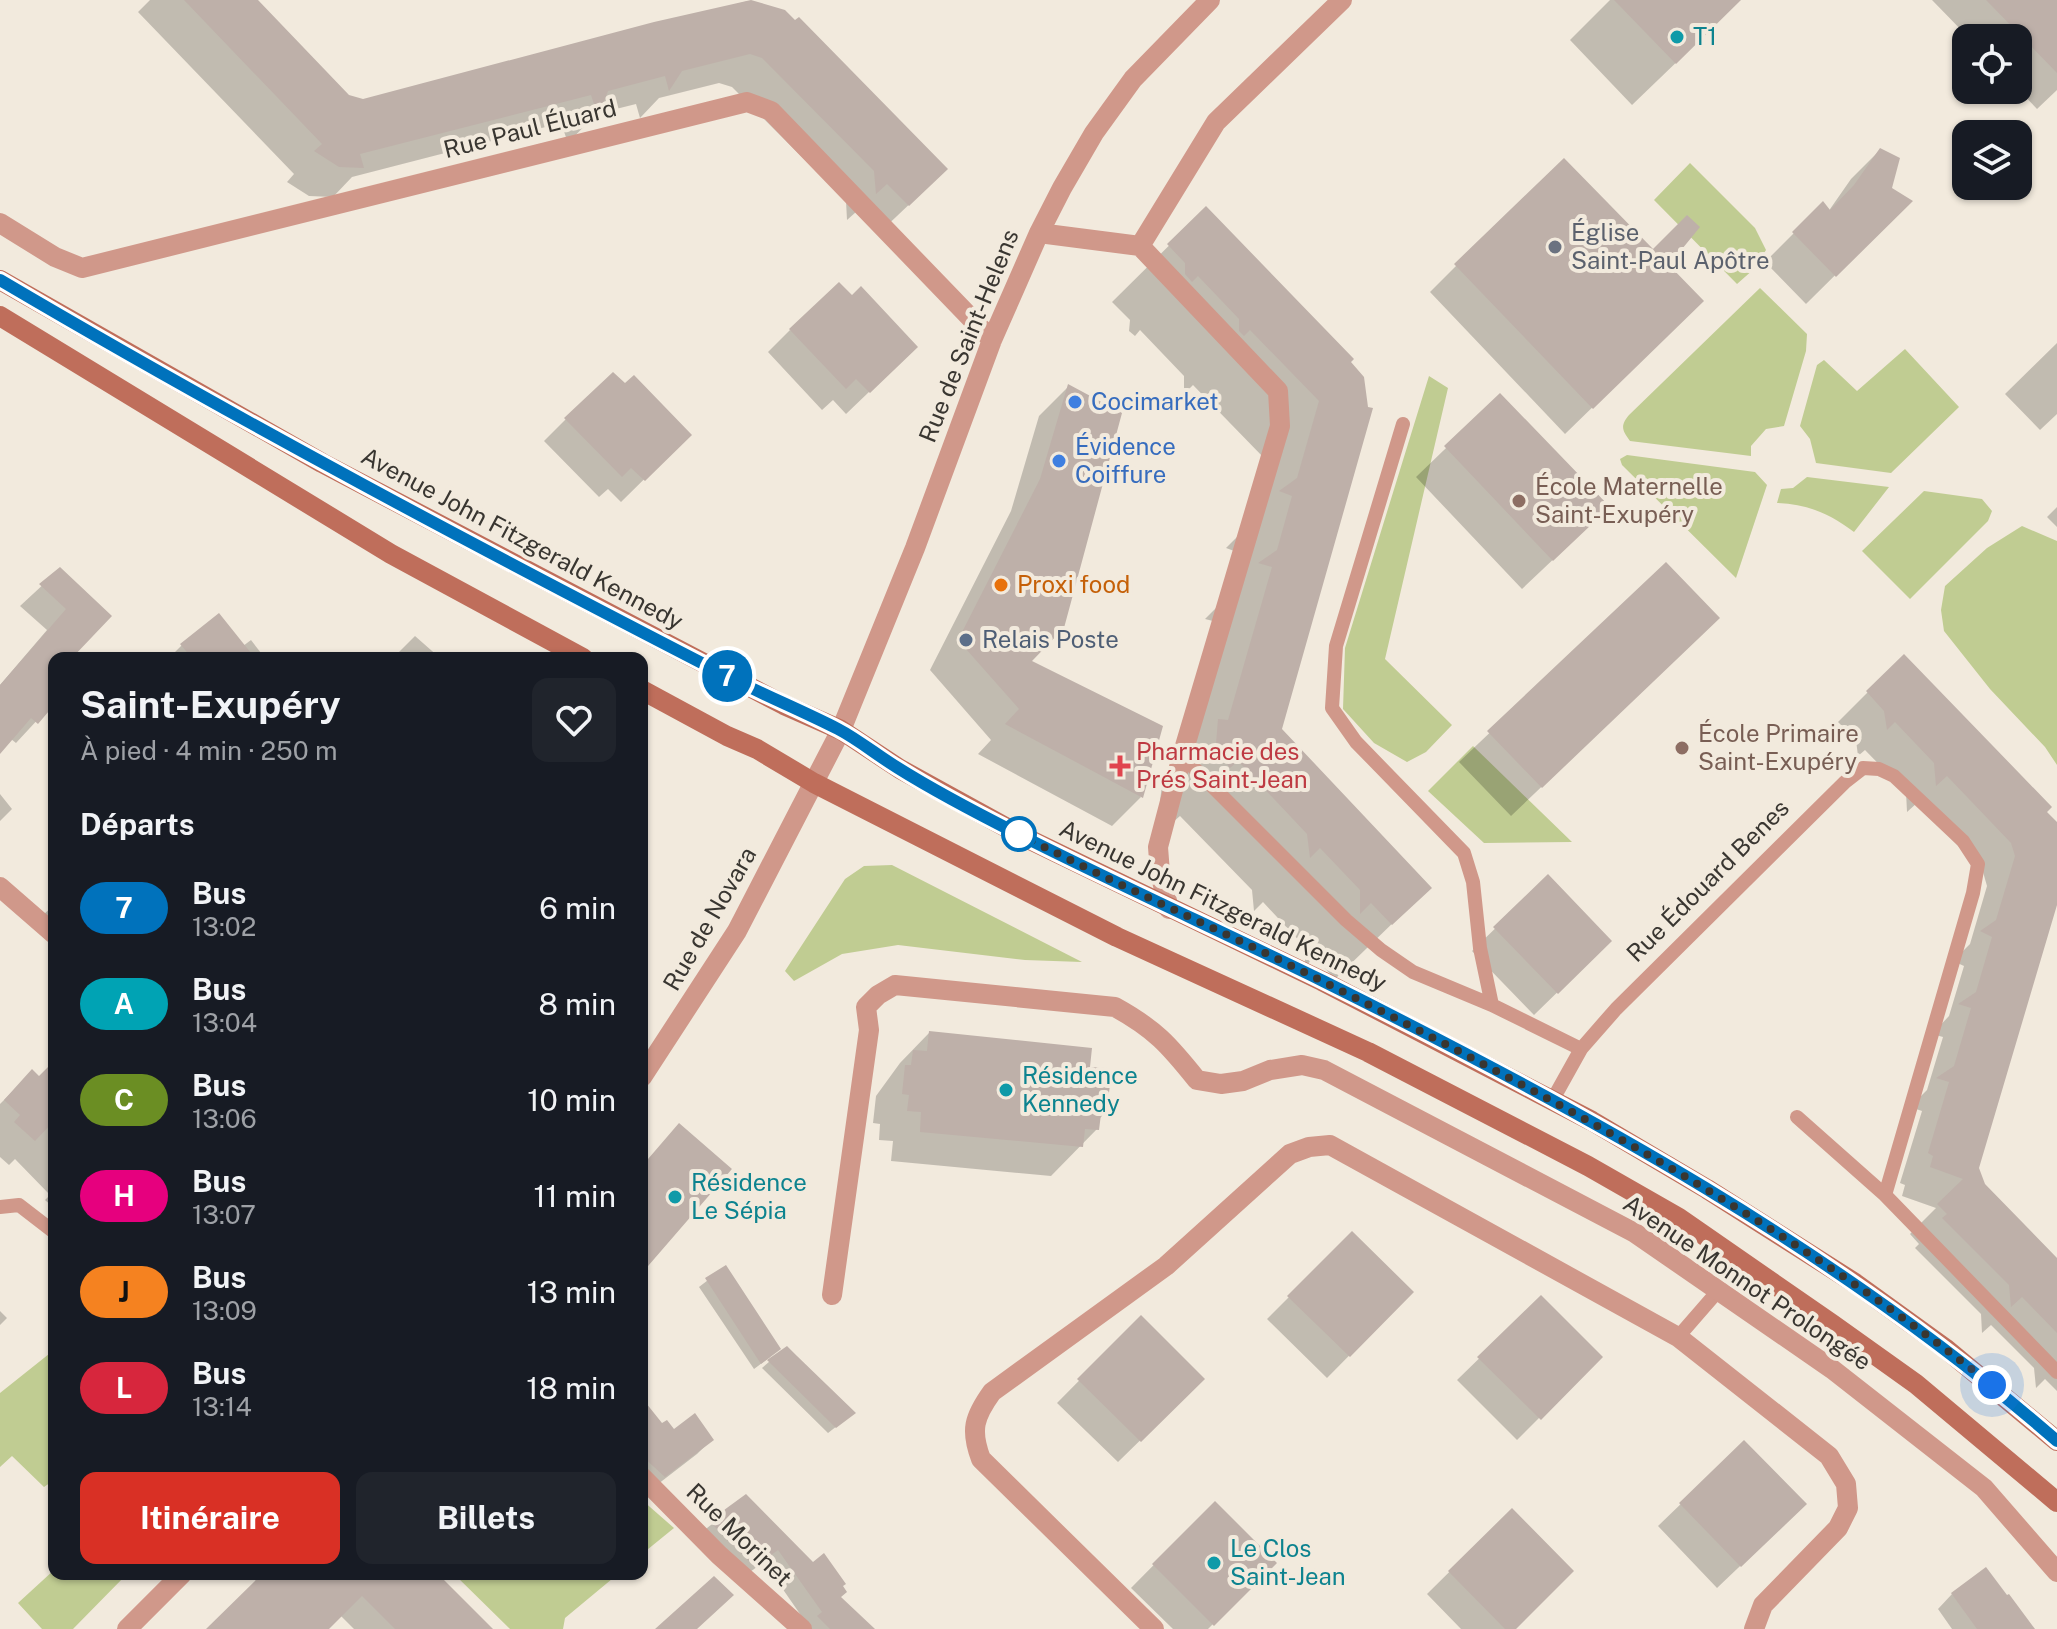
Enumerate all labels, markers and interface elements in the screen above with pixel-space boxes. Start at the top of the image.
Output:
place label: T1 [1693,22,1717,50]
map controls [1952,24,2032,200]
button: locate [1952,24,2032,104]
marker: T1 [1668,28,1686,46]
street label: Rue Paul Éluard [441,93,619,163]
button: layers [1952,120,2032,200]
place label: Église Saint-Paul Apôtre [1571,218,1769,274]
street label: Rue de Saint-Helens [913,225,1024,446]
marker: Église Saint-Paul Apôtre [1546,238,1564,256]
place label: Cocimarket [1091,387,1219,415]
marker: Cocimarket [1066,393,1084,411]
place label: Évidence Coiffure [1075,432,1176,488]
street label: Avenue John Fitzgerald Kennedy [357,441,688,635]
marker: Évidence Coiffure [1050,452,1068,470]
place label: École Maternelle Saint-Exupéry [1535,472,1723,528]
marker: École Maternelle Saint-Exupéry [1510,492,1528,510]
place label: Proxi food [1017,570,1130,598]
marker: Proxi food [992,576,1010,594]
place label: Relais Poste [982,625,1119,653]
marker: Relais Poste [957,631,975,649]
line badge: 7 [701,650,753,702]
text: 7 [718,659,736,692]
button: heart [532,678,616,762]
text: Saint-Exupéry [80,682,341,727]
place label: École Primaire Saint-Exupéry [1698,719,1859,775]
text: À pied · 4 min · 250 m [80,735,337,766]
place label: Pharmacie des Prés Saint-Jean [1136,737,1308,793]
marker: École Primaire Saint-Exupéry [1673,739,1691,757]
marker: Pharmacie des Prés Saint-Jean [1111,757,1129,775]
street label: Rue Édouard Benes [1620,793,1794,967]
text: Départs [80,806,194,842]
street label: Avenue John Fitzgerald Kennedy [1055,814,1392,997]
unlabelled marker [1002,817,1036,851]
street label: Rue de Novara [657,842,762,995]
text: Bus [192,875,246,911]
text: 6 min [539,890,616,926]
text: 7 [115,891,133,924]
text: 13:02 [192,911,256,942]
text: Bus [192,971,246,1007]
text: 8 min [538,986,616,1022]
text: A [114,987,134,1020]
text: 13:04 [192,1007,257,1038]
place label: Résidence Kennedy [1022,1061,1138,1117]
text: Bus [192,1067,246,1103]
marker: Résidence Kennedy [997,1081,1015,1099]
text: 10 min [527,1082,616,1118]
text: C [114,1083,134,1116]
text: 13:06 [192,1103,257,1134]
text: Bus [192,1163,246,1199]
place label: Résidence Le Sépia [691,1168,807,1224]
text: 11 min [533,1178,616,1214]
text: H [113,1179,135,1212]
marker: Résidence Le Sépia [666,1188,684,1206]
street label: Avenue Monnot Prolongée [1618,1189,1877,1376]
text: 13:07 [192,1199,256,1230]
text: Bus [192,1259,246,1295]
text: 13 min [527,1274,616,1310]
text: J [118,1275,130,1308]
text: 13:09 [192,1295,257,1326]
text: Bus [192,1355,246,1391]
your location [1972,1365,2012,1405]
text: 18 min [526,1370,616,1406]
text: L [116,1371,132,1404]
text: 13:14 [192,1391,252,1422]
button: Itinéraire [80,1472,340,1564]
button: Billets [356,1472,616,1564]
street label: Rue Morinet [681,1477,798,1591]
place label: Le Clos Saint-Jean [1230,1534,1346,1590]
marker: Le Clos Saint-Jean [1205,1554,1223,1572]

